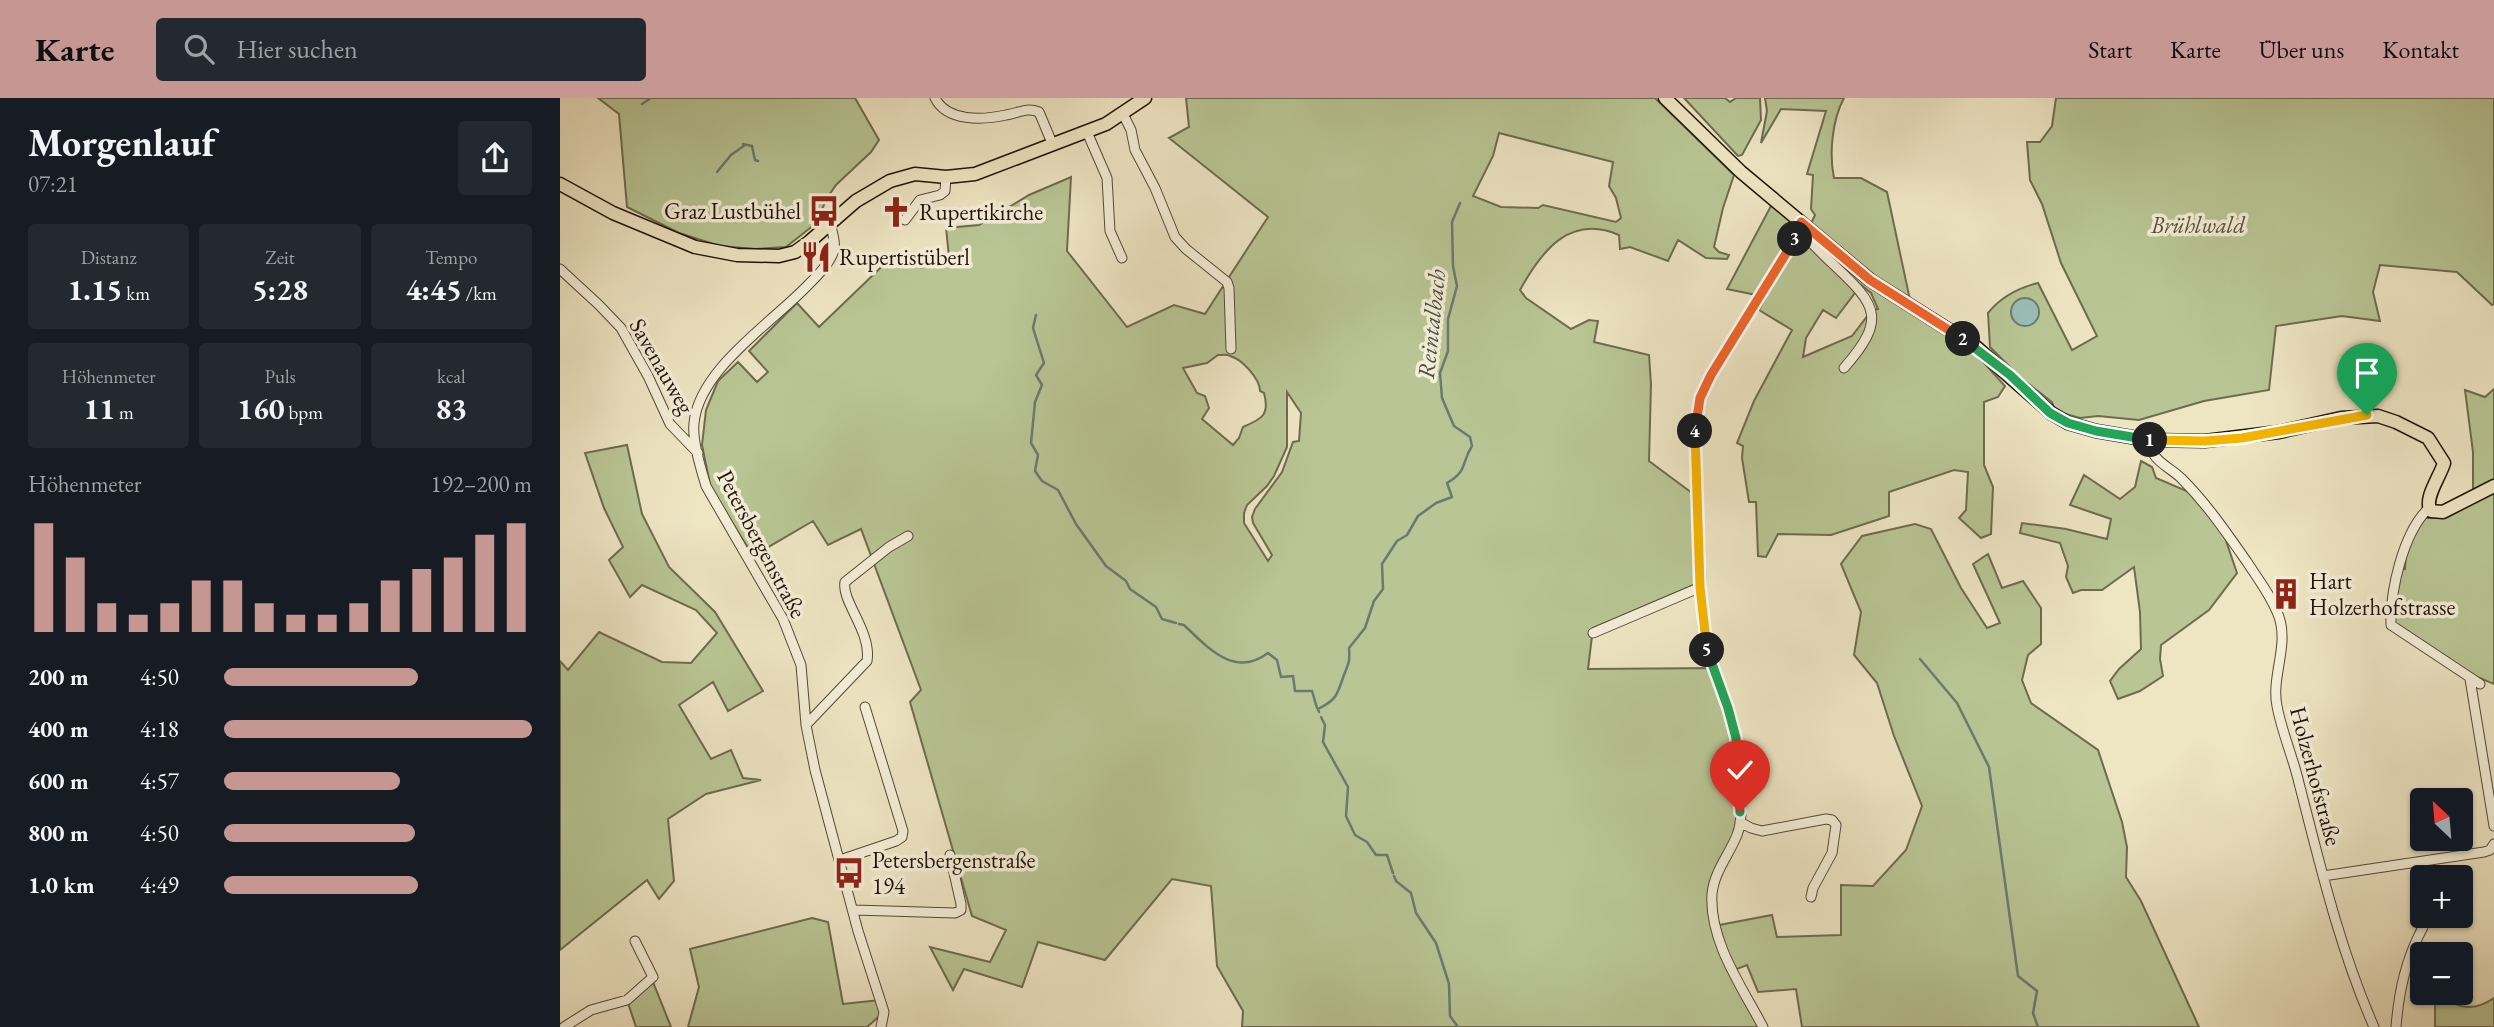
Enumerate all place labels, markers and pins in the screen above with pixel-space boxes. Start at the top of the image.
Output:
bus stop icon: Graz Lustbühel [807,194,841,228]
church icon: Rupertikirche [879,195,913,229]
place label: Graz Lustbühel [664,196,801,226]
place label: Rupertikirche [919,197,1043,227]
pin: 3 [1778,222,1812,256]
restaurant icon: Rupertistüberl [799,240,833,274]
place label: Rupertistüberl [839,242,970,272]
pin: 2 [1946,322,1980,356]
pin [2337,343,2397,415]
pin: 4 [1678,414,1712,448]
pin: 1 [2132,422,2168,458]
place label: Hart Holzerhofstrasse [2309,566,2455,622]
building icon: Hart Holzerhofstrasse [2269,577,2303,611]
pin: 5 [1690,632,1724,668]
pin [1710,740,1770,812]
place label: Petersbergenstraße 194 [872,845,1036,901]
bus stop icon: Petersbergenstraße 194 [832,856,866,890]

